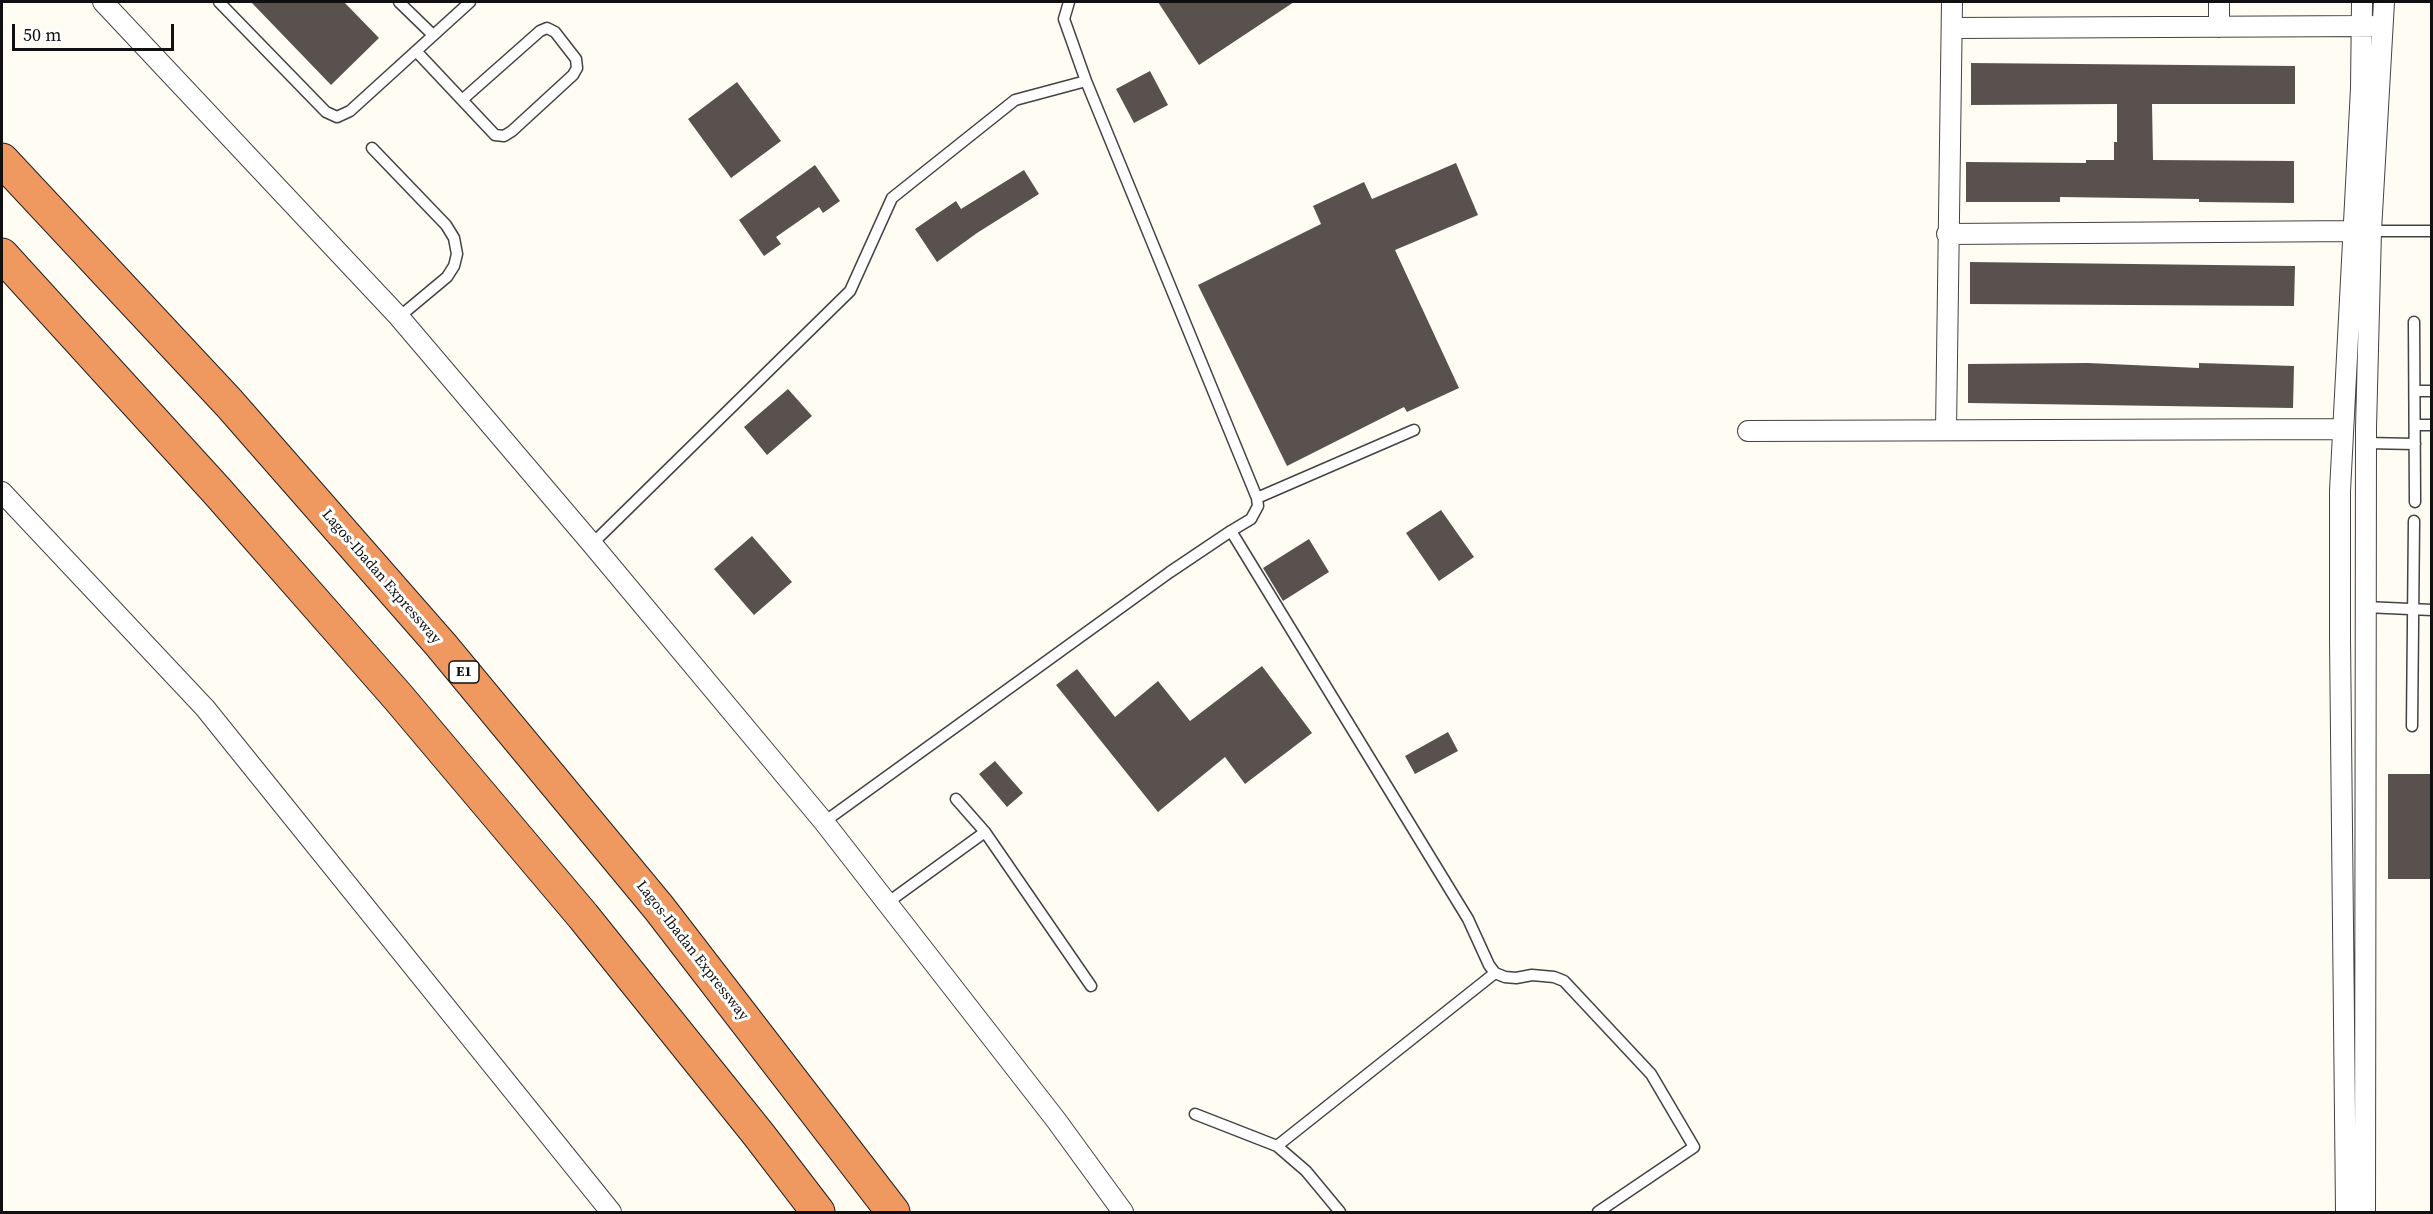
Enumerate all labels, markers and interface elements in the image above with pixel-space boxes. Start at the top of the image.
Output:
scale bar [15,12,177,50]
text: 50 m [23,22,61,47]
street label: Lagos-Ibadan Expressway [318,506,444,648]
road number: E1 [449,661,479,683]
street label: Lagos-Ibadan Expressway [632,878,752,1024]

